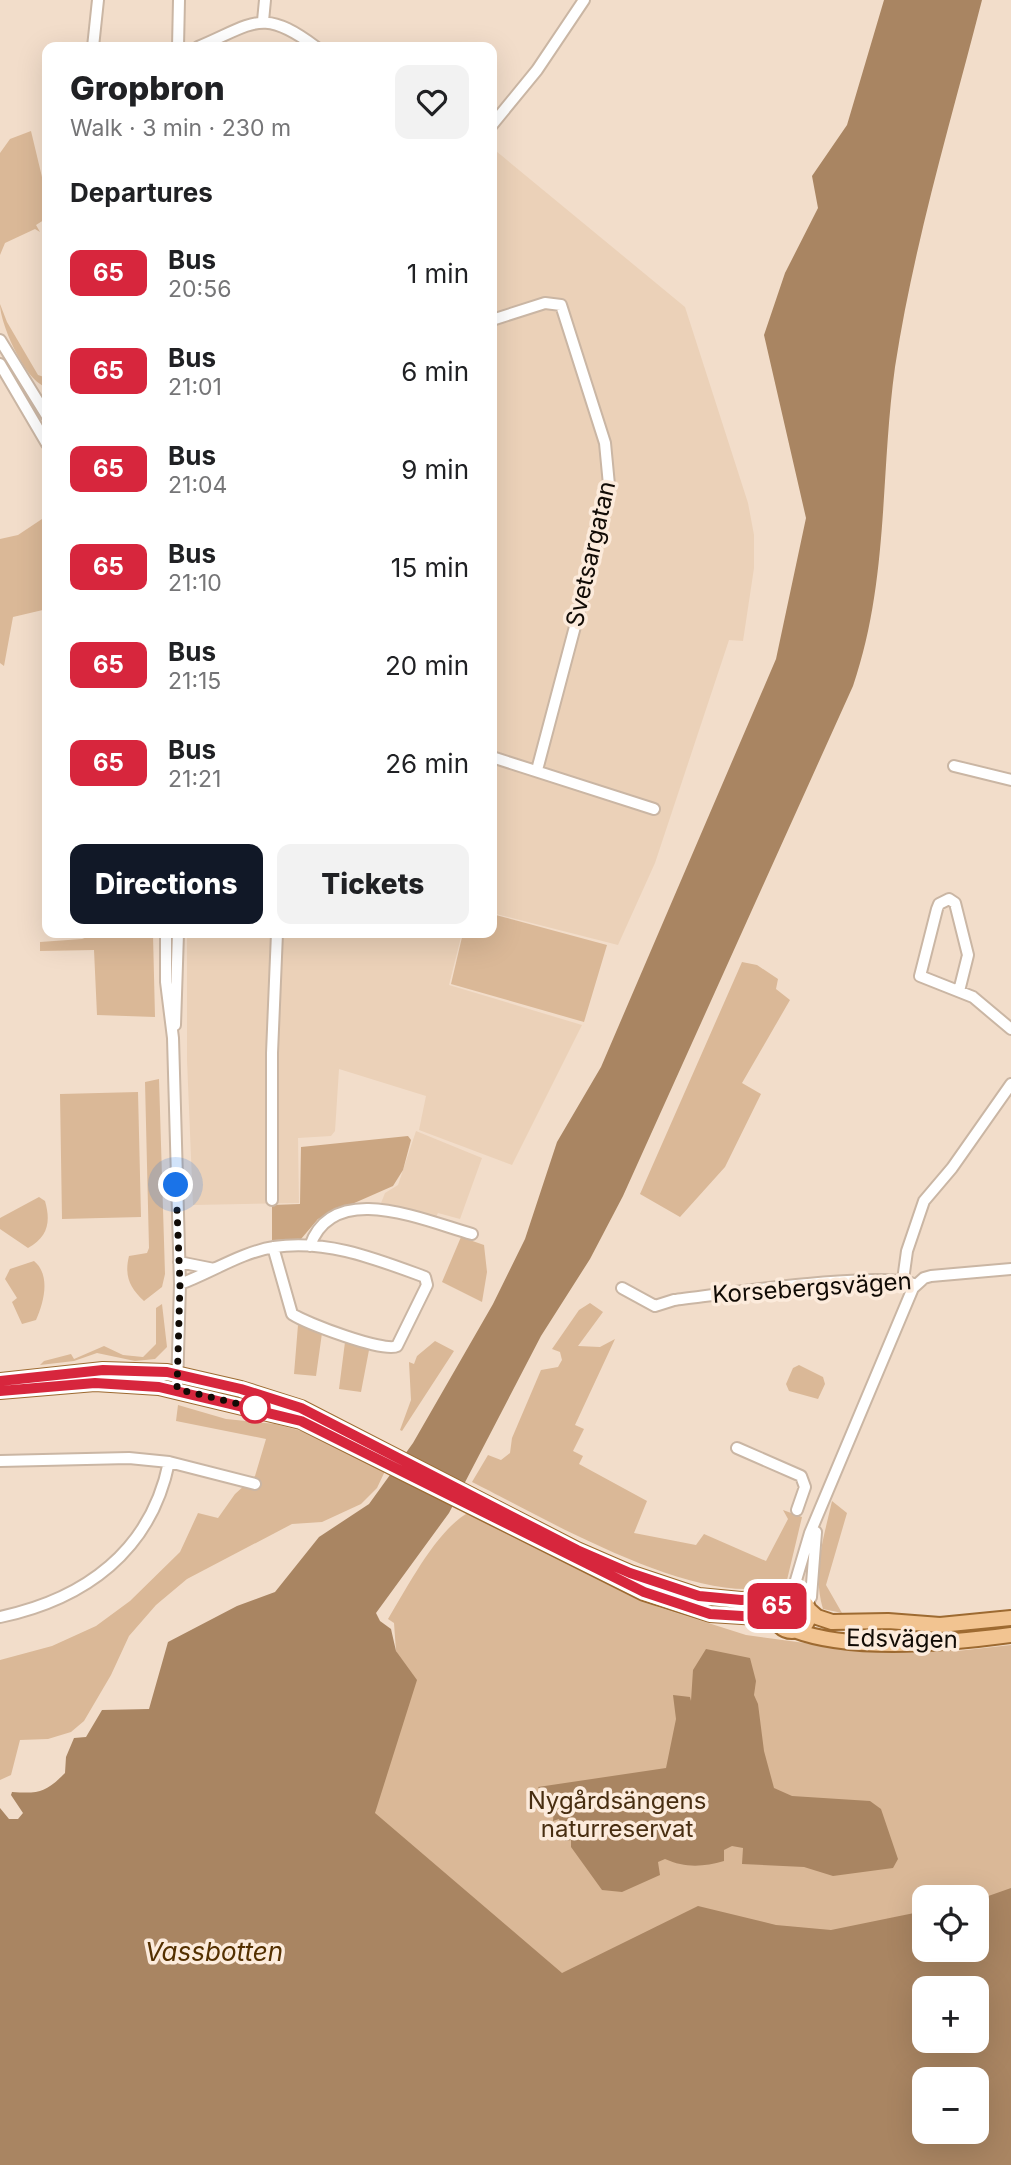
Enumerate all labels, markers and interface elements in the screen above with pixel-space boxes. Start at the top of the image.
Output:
button: heart [395,65,469,139]
text: Gropbron [70,68,225,108]
text: Walk · 3 min · 230 m [70,114,291,142]
text: Departures [70,177,213,208]
text: Bus [168,244,216,275]
text: 65 [93,258,124,287]
text: 1 min [407,258,469,289]
text: 20:56 [168,275,231,303]
text: Bus [168,342,216,373]
text: 65 [93,356,124,385]
text: 6 min [401,356,469,387]
text: 21:01 [168,373,222,401]
text: Bus [168,440,216,471]
text: 65 [93,454,124,483]
text: 9 min [401,454,469,485]
text: 21:04 [168,471,227,499]
street label: Svetsargatan [560,478,621,630]
text: Bus [168,538,216,569]
text: 65 [93,552,124,581]
text: 15 min [391,552,469,583]
text: 21:10 [168,569,222,597]
text: Bus [168,636,216,667]
text: 65 [93,650,124,679]
text: 20 min [385,650,469,681]
text: 21:15 [168,667,221,695]
text: Bus [168,734,216,765]
text: 65 [93,748,124,777]
text: 26 min [385,748,469,779]
text: 21:21 [168,765,221,793]
button: Directions [70,844,263,924]
button: Tickets [277,844,469,924]
your location [158,1167,193,1202]
street label: Korsebergsvägen [711,1266,913,1309]
unlabelled marker [240,1393,270,1423]
line badge: 65 [746,1583,808,1629]
text: 65 [762,1591,792,1620]
street label: Edsvägen [846,1623,958,1654]
park label: Nygårdsängens naturreservat [528,1786,706,1843]
map controls [912,1885,989,2144]
button: locate [912,1885,989,1962]
water label: Vassbotten [145,1936,283,1967]
button: + [912,1976,989,2053]
button: − [912,2067,989,2144]

